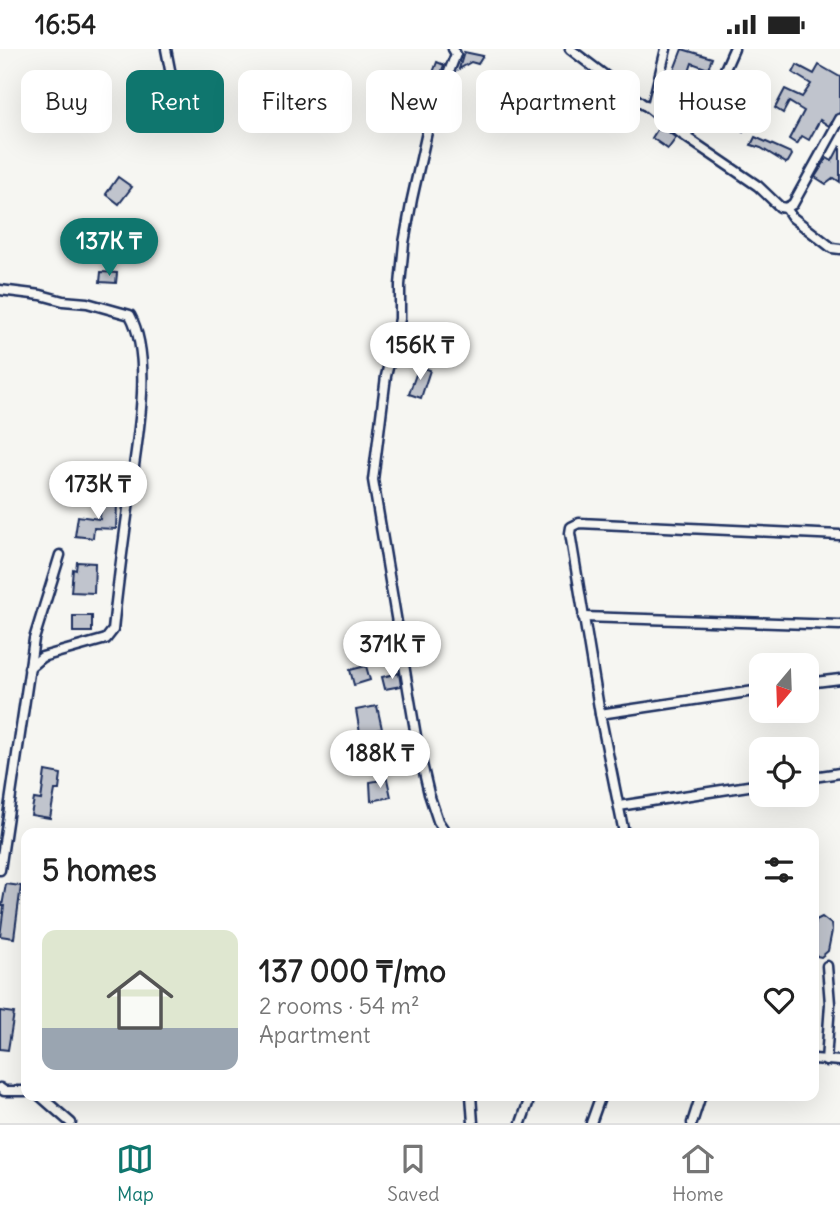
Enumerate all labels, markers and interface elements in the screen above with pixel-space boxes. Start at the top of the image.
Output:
text: 16:54 [35,8,96,41]
chip: Buy [21,70,112,133]
chip: Rent [126,70,224,133]
chip: Filters [238,70,352,133]
chip: New [366,70,462,133]
chip: Apartment [476,70,640,133]
chip: House [654,70,771,133]
pin: 137K ₸ [52,219,166,278]
text: 137K ₸ [76,226,142,255]
pin: 156K ₸ [363,323,477,382]
text: 156K ₸ [386,330,454,359]
pin: 173K ₸ [41,461,155,521]
text: 173K ₸ [65,469,131,498]
pin: 371K ₸ [335,621,449,681]
text: 371K ₸ [359,629,425,658]
north arrow [749,653,819,723]
map controls [749,653,819,807]
pin: 188K ₸ [323,731,437,790]
button: locate [749,737,819,807]
text: 188K ₸ [346,738,414,767]
text: 5 homes [42,851,157,889]
icon: filters [760,851,798,889]
text: 137 000 ₸/mo [259,952,446,990]
icon: home [98,958,182,1042]
icon: heart [760,981,798,1019]
text: 2 rooms · 54 m² [259,991,420,1020]
text: Apartment [259,1020,371,1049]
tab: Map [116,1140,154,1206]
tab: Saved [387,1140,439,1206]
tab: Home [672,1140,724,1206]

